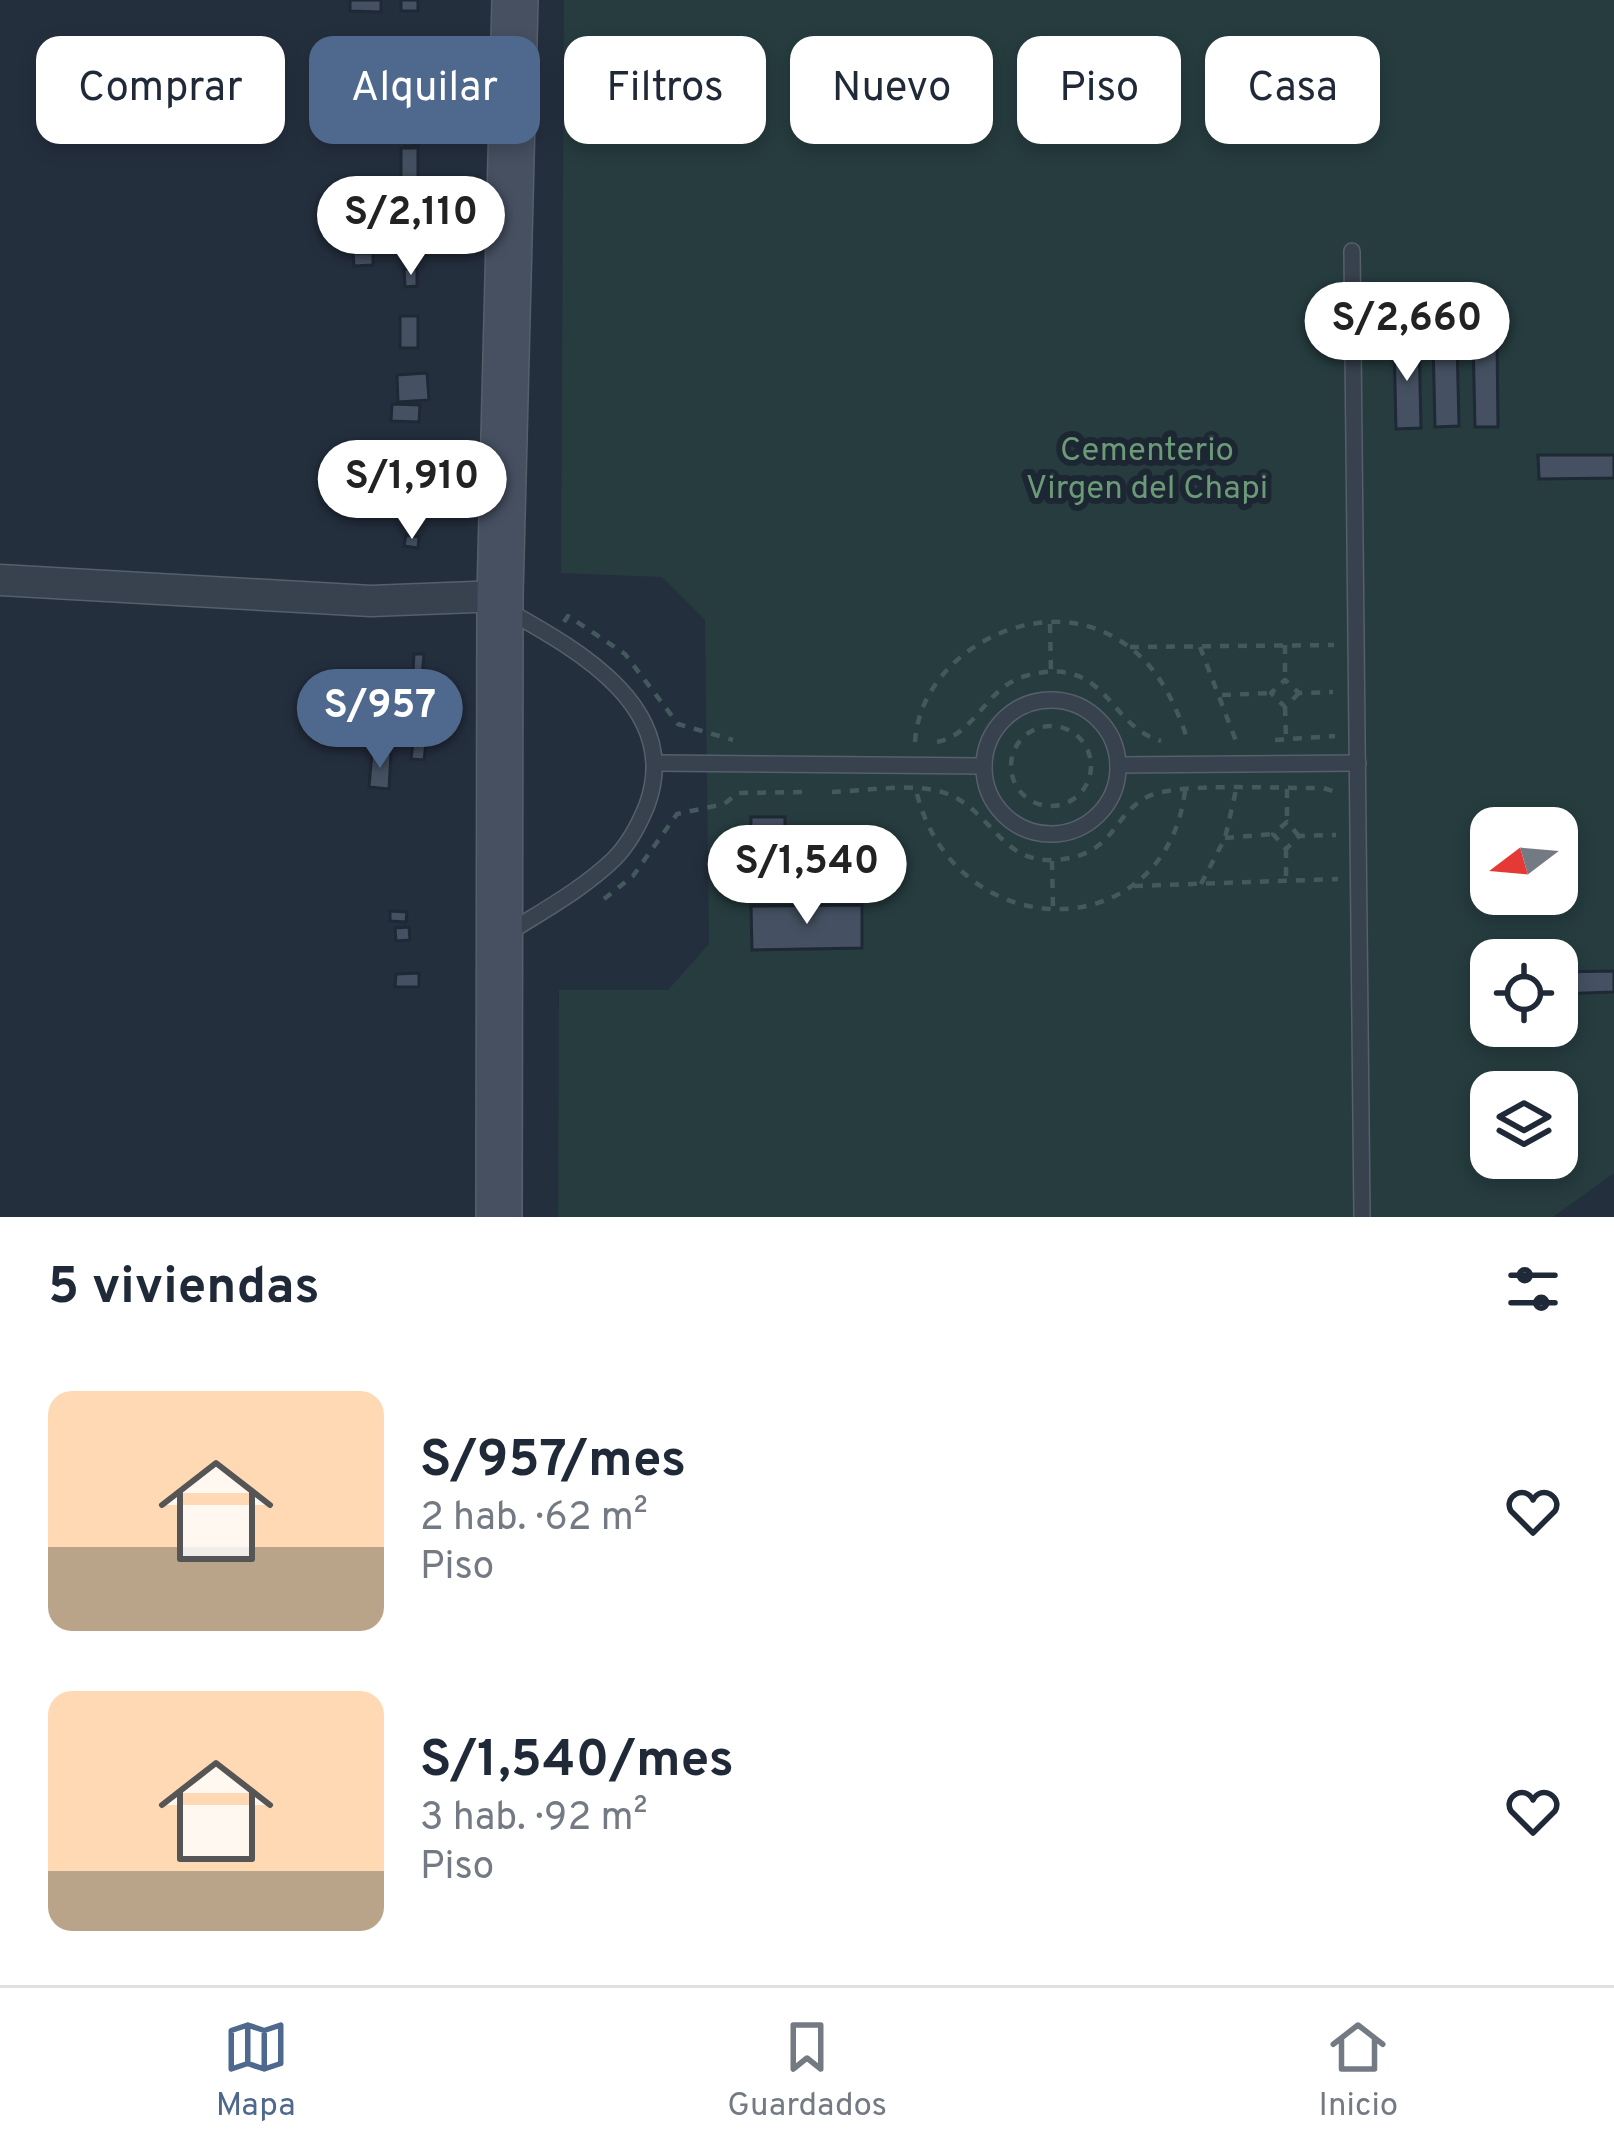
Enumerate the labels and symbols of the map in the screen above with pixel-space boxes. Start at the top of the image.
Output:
pin: S/2,110 [300,176,522,278]
pin: S/2,660 [1296,282,1518,384]
park label: Cementerio Virgen del Chapi [1026,431,1268,511]
pin: S/1,910 [301,440,523,542]
pin: S/957 [296,669,464,771]
north arrow [1470,807,1578,915]
pin: S/1,540 [696,825,918,927]

